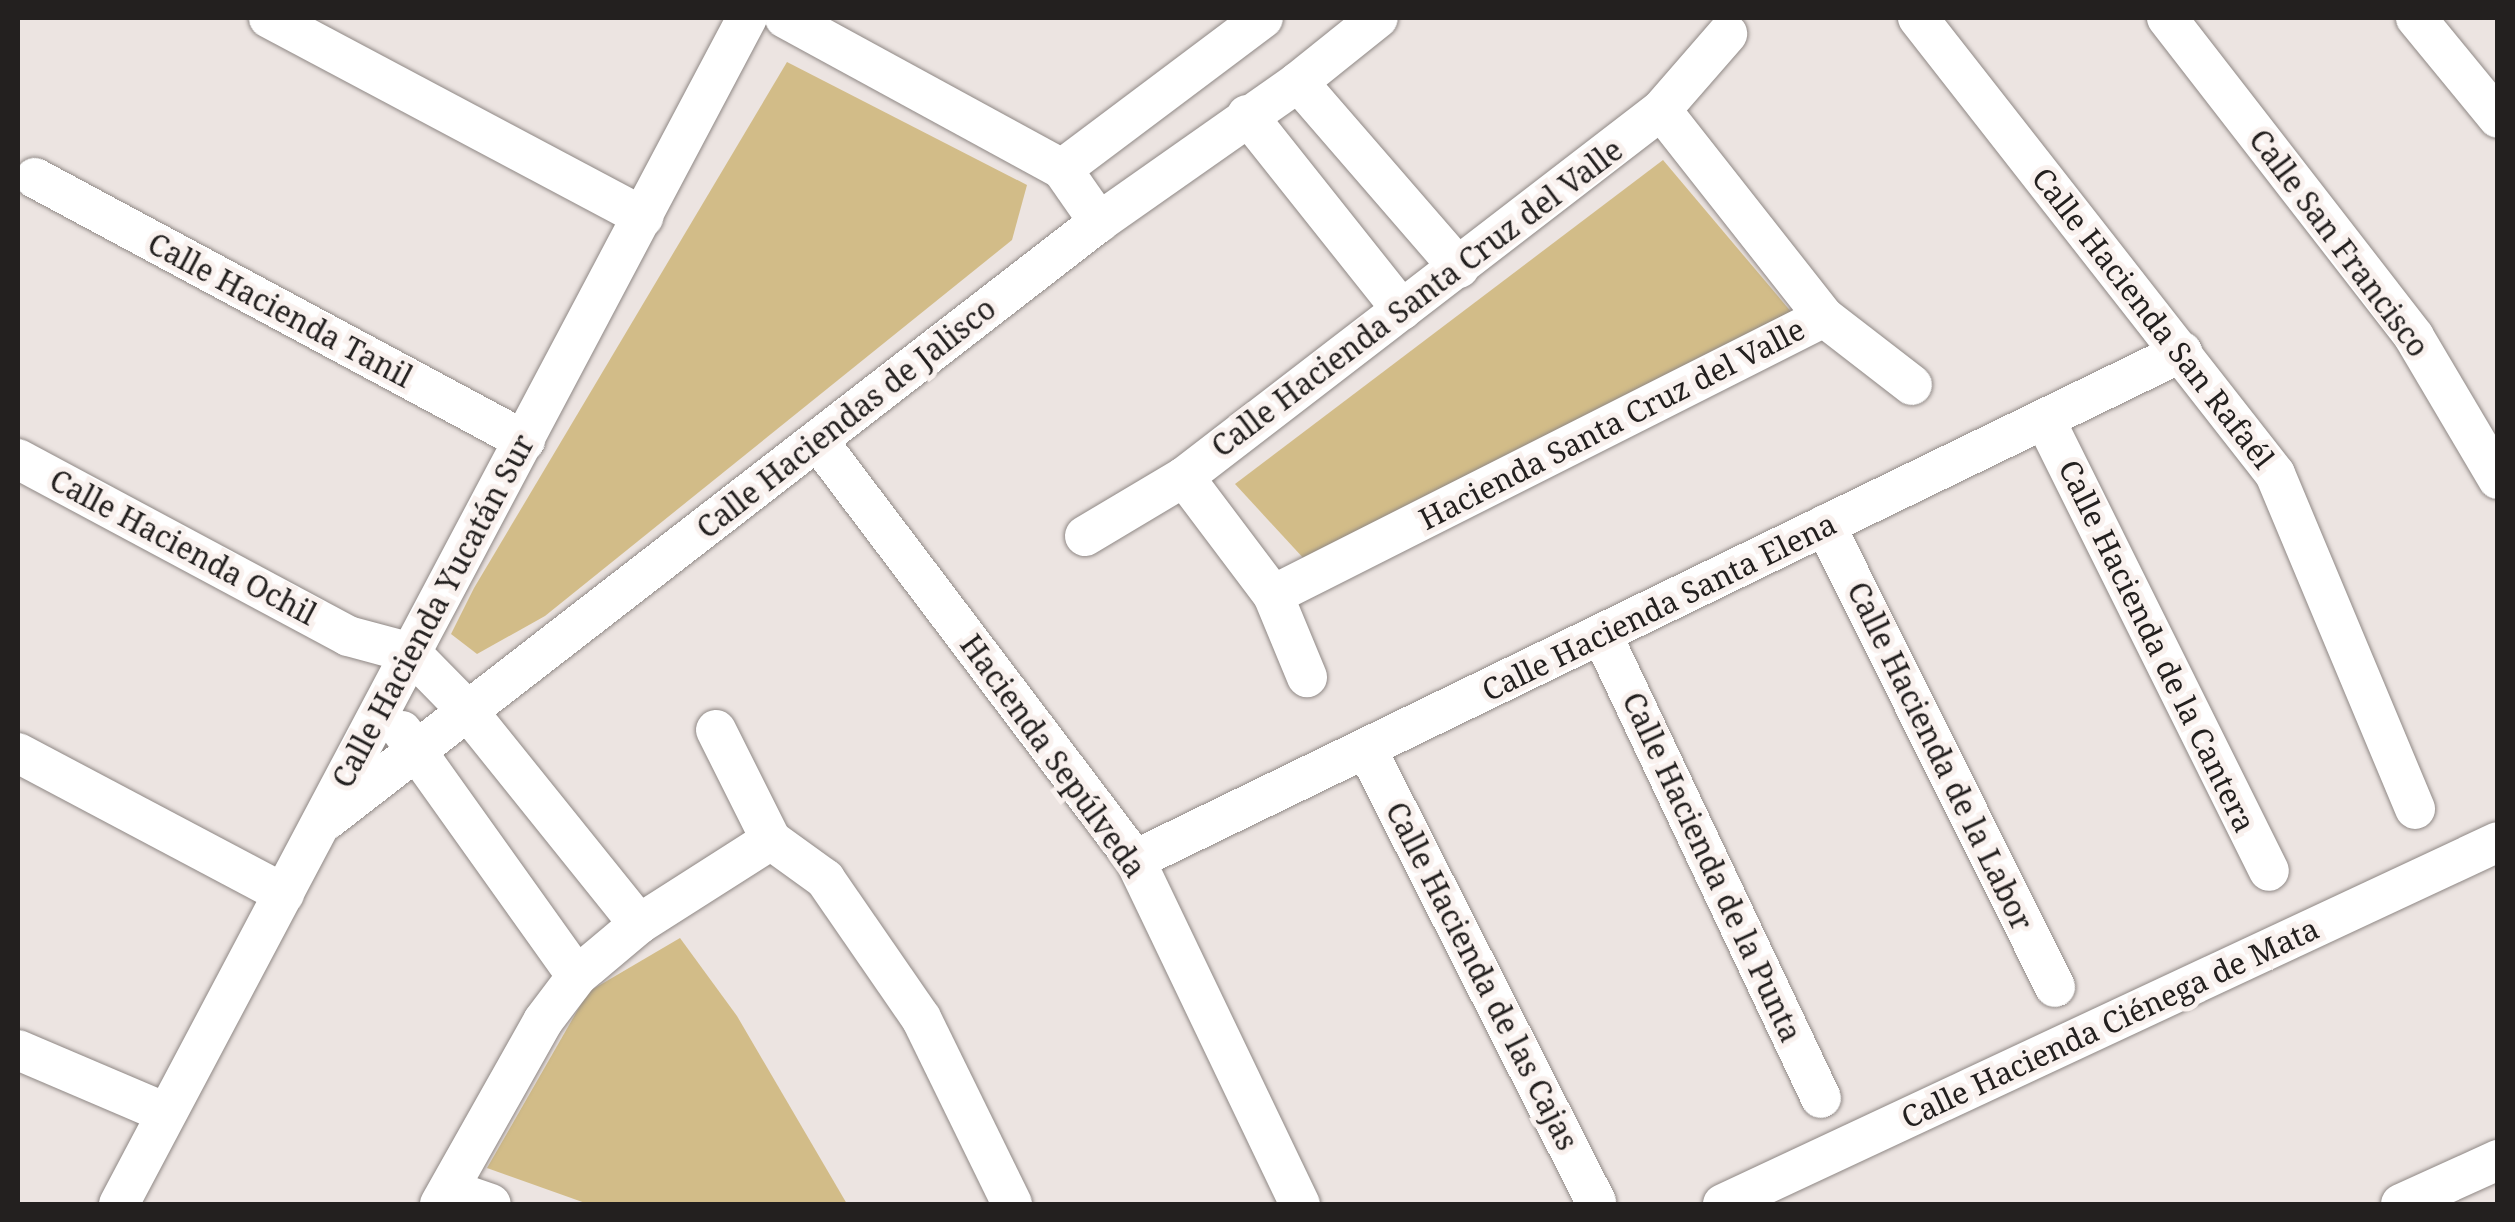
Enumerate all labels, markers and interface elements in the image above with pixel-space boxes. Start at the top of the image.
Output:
street label: Calle San Francisco [2242,122,2436,364]
street label: Calle Hacienda Santa Cruz del Valle [1204,132,1630,464]
street label: Calle Hacienda San Rafaél [2024,161,2282,475]
street label: Calle Hacienda Tanil [142,225,418,395]
street label: Calle Haciendas de Jalisco [689,290,1003,546]
street label: Hacienda Santa Cruz del Valle [1413,311,1811,537]
street label: Calle Hacienda Yucatán Sur [324,428,542,794]
street label: Calle Hacienda de la Cantera [2051,454,2263,838]
street label: Calle Hacienda Ochil [44,462,322,632]
street label: Calle Hacienda Santa Elena [1476,505,1842,709]
street label: Calle Hacienda de la Labor [1840,576,2040,936]
street label: Hacienda Sepúlveda [953,628,1153,884]
street label: Calle Hacienda de la Punta [1615,686,1809,1048]
street label: Calle Hacienda de las Cajas [1378,796,1586,1156]
street label: Calle Hacienda Ciénega de Mata [1896,910,2324,1136]

